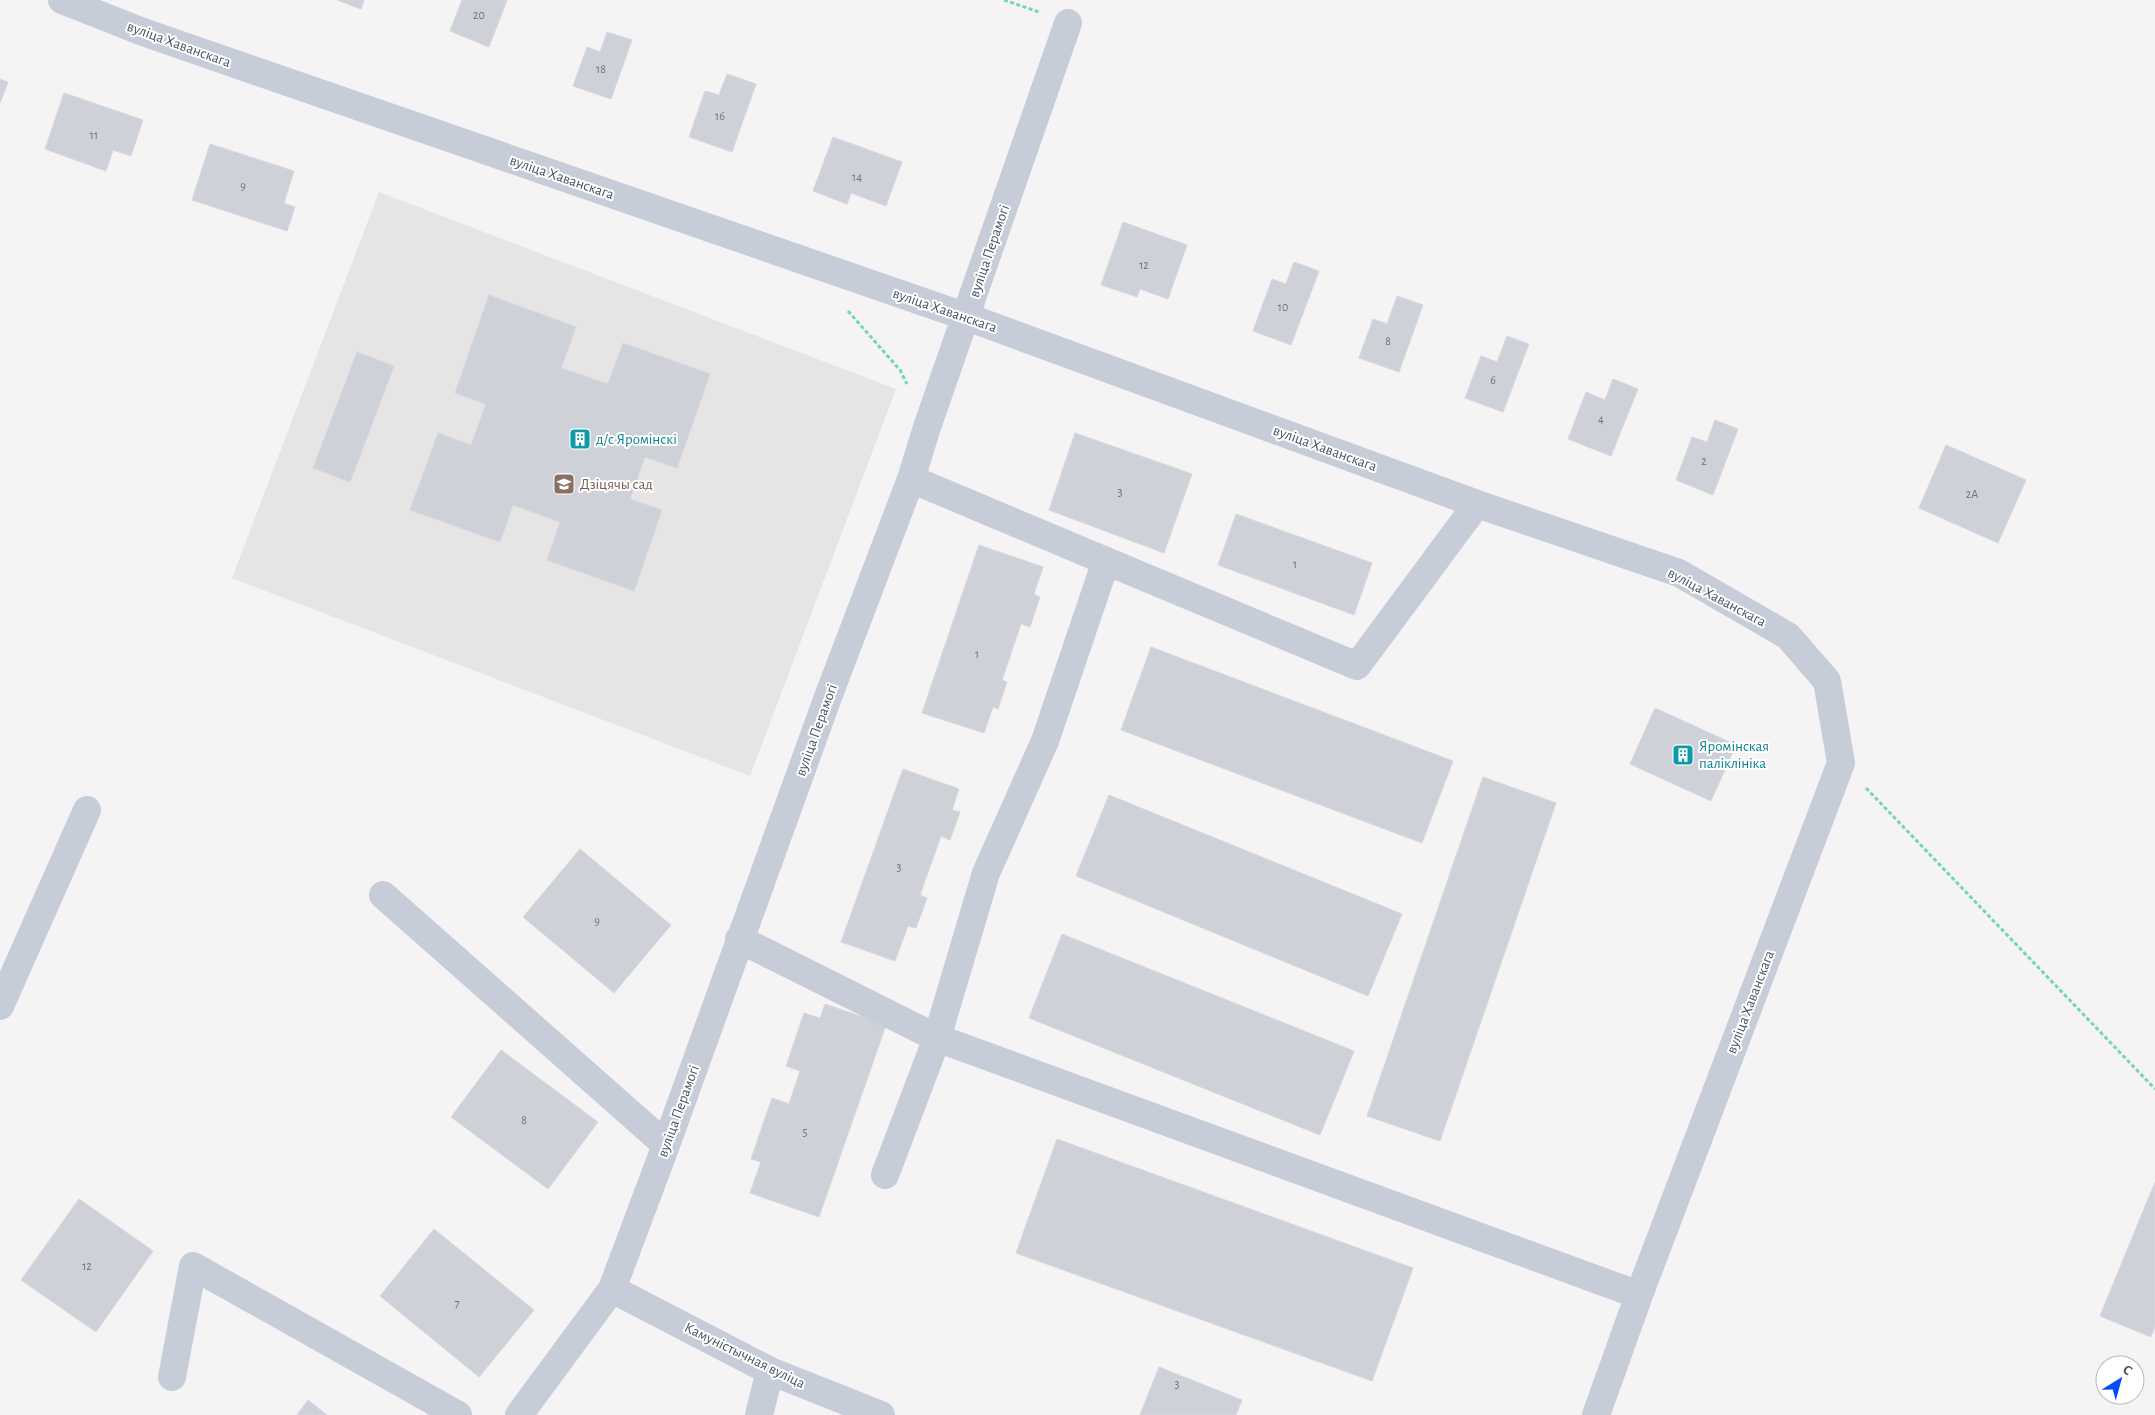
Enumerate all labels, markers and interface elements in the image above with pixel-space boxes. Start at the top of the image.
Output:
house number: 20 [473,9,485,21]
street label: вуліца Хаванскага [125,19,233,70]
house number: 18 [596,63,606,75]
house number: 16 [715,110,725,122]
house number: 11 [90,129,98,141]
street label: вуліца Хаванскага [508,153,616,202]
house number: 14 [852,171,862,183]
house number: 9 [240,180,246,192]
street label: вуліца Перамогі [967,203,1012,299]
house number: 12 [1139,259,1149,271]
street label: вуліца Хаванскага [891,286,999,335]
house number: 10 [1278,301,1288,313]
house number: 8 [1385,335,1391,347]
house number: 6 [1490,374,1496,386]
house number: 4 [1598,413,1604,425]
street label: вуліца Хаванскага [1271,423,1379,474]
building icon: д/с Яромінскі [568,427,592,451]
place label: д/с Яромінскі [596,432,677,447]
house number: 2 [1701,455,1707,467]
school or university icon: Дзіцячы сад [552,472,576,496]
place label: Дзіцячы сад [580,477,653,492]
house number: 3 [1118,486,1123,498]
house number: 2А [1966,488,1978,500]
house number: 1 [1293,558,1297,570]
street label: вуліца Хаванскага [1665,565,1769,630]
house number: 1 [975,648,979,660]
street label: вуліца Перамогі [793,682,840,778]
place label: Яромінская паліклініка [1699,739,1769,771]
building icon: Яромінская паліклініка [1671,743,1695,767]
house number: 3 [897,861,902,873]
house number: 9 [594,915,600,927]
street label: вуліца Хаванскага [1724,948,1777,1056]
street label: вуліца Перамогі [655,1063,702,1159]
house number: 8 [521,1114,527,1126]
house number: 5 [802,1126,808,1138]
house number: 12 [82,1260,92,1272]
house number: 7 [454,1297,460,1309]
street label: Камуністычная вуліца [682,1320,808,1391]
north arrow [2095,1355,2145,1405]
text: С [2120,1362,2135,1378]
house number: 3 [1175,1378,1180,1390]

